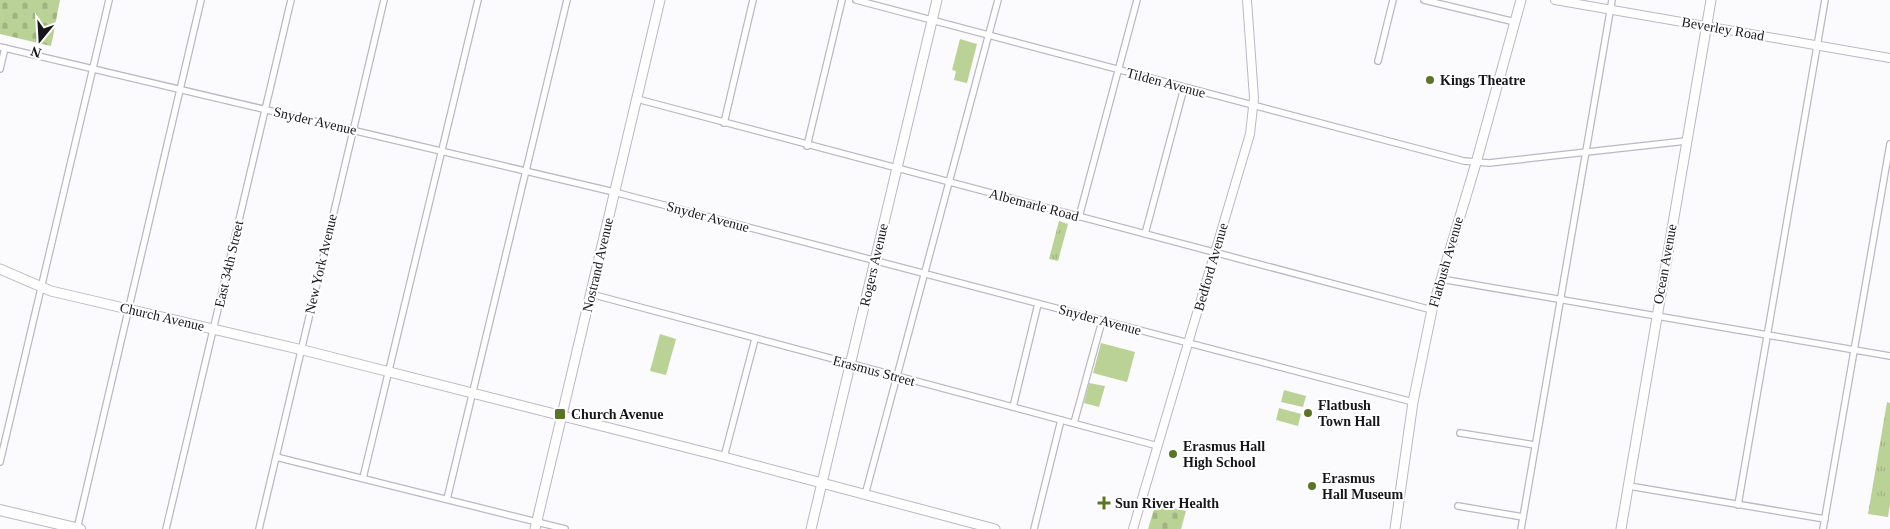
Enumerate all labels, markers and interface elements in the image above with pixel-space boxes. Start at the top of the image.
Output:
street label: Beverley Road [1681,14,1765,44]
north arrow [15,15,65,65]
text: N [29,43,43,61]
street label: Tilden Avenue [1125,65,1207,101]
place label: Kings Theatre [1440,73,1525,88]
marker: Kings Theatre [1424,74,1436,86]
street label: Snyder Avenue [272,104,358,138]
street label: Albemarle Road [988,186,1080,224]
street label: Snyder Avenue [665,199,751,235]
street label: New York Avenue [302,213,340,315]
street label: Flatbush Avenue [1426,215,1466,309]
street label: Nostrand Avenue [580,216,616,314]
street label: East 34th Street [212,219,246,309]
street label: Bedford Avenue [1191,221,1231,313]
street label: Rogers Avenue [857,222,891,308]
street label: Ocean Avenue [1651,223,1679,305]
street label: Church Avenue [118,300,206,334]
street label: Snyder Avenue [1057,302,1143,338]
street label: Erasmus Street [831,353,917,389]
place label: Flatbush Town Hall [1318,398,1380,429]
marker: Church Avenue [553,407,567,421]
place label: Church Avenue [571,407,663,422]
marker: Flatbush Town Hall [1302,407,1314,419]
place label: Erasmus Hall High School [1183,439,1265,470]
marker: Erasmus Hall High School [1167,448,1179,460]
place label: Erasmus Hall Museum [1322,471,1404,502]
marker: Erasmus Hall Museum [1306,480,1318,492]
marker: Sun River Health [1097,496,1111,510]
place label: Sun River Health [1115,496,1219,511]

